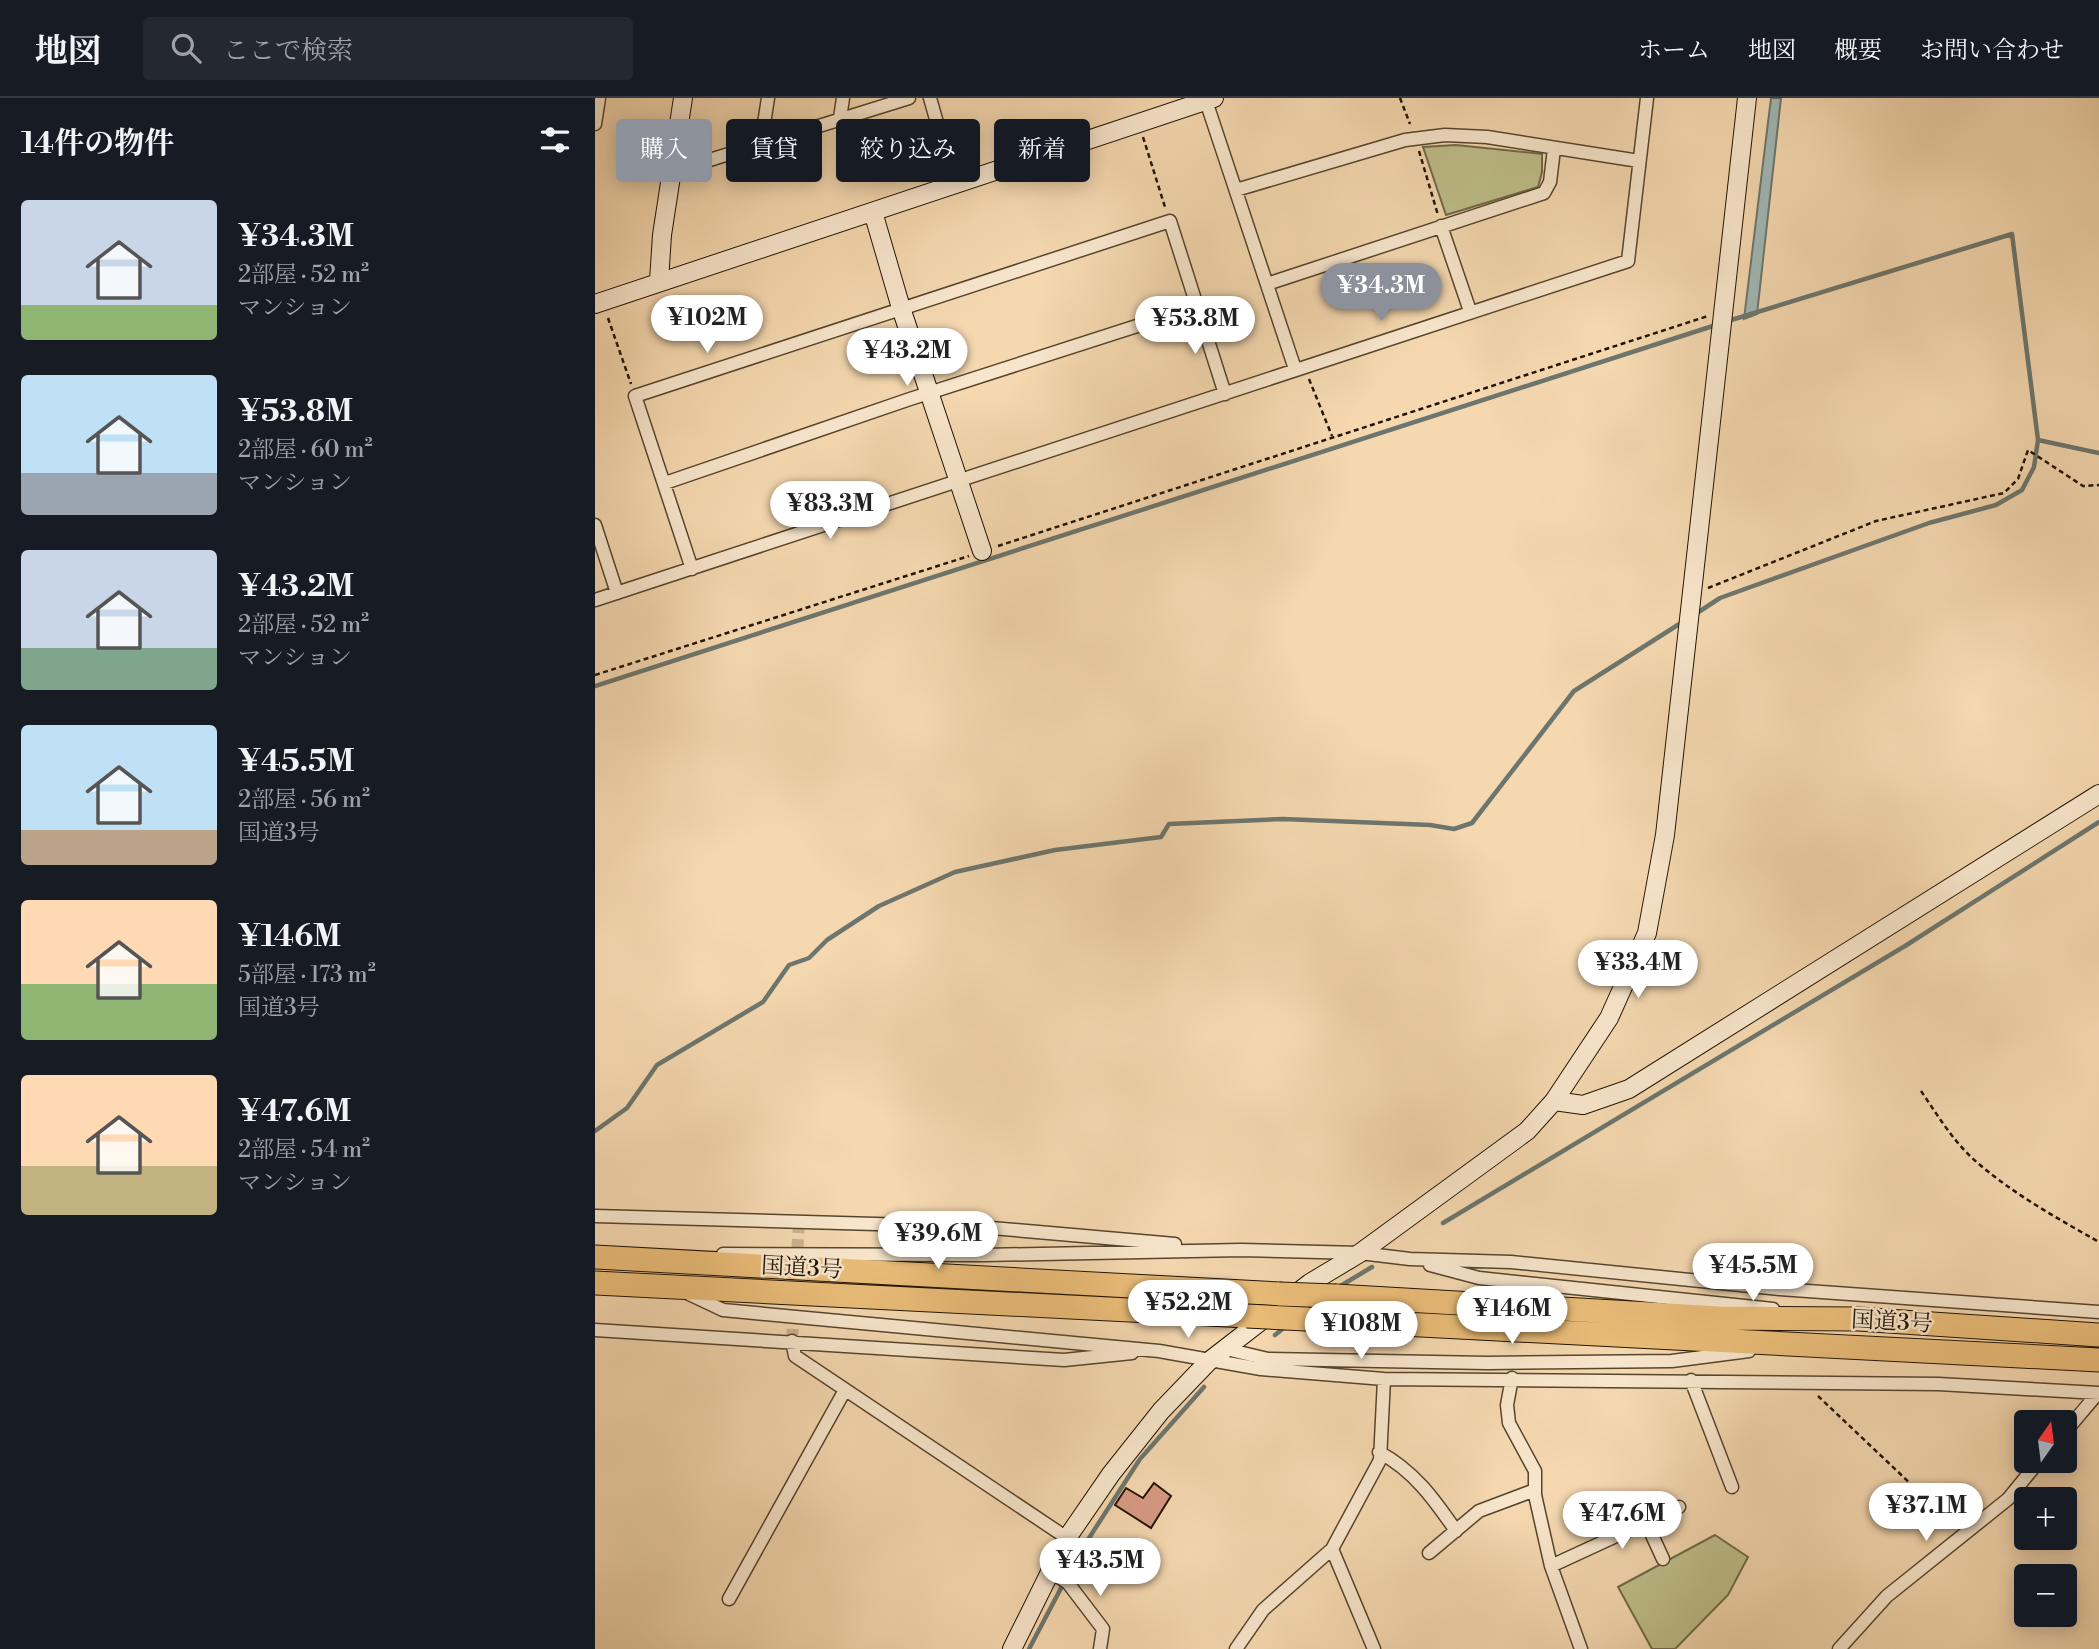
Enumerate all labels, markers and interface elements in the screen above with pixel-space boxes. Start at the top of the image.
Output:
search box [143,17,633,80]
icon: search [167,29,205,67]
text: 地図 [35,32,101,73]
text: ここで検索 [223,35,353,67]
text: ホーム [1638,36,1710,66]
text: 地図 [1748,36,1796,66]
text: 概要 [1834,36,1882,66]
text: お問い合わせ [1920,36,2064,66]
chip: 購入 [616,119,712,182]
chip: 賃貸 [726,119,822,182]
chip: 絞り込み [836,119,980,182]
chip: 新着 [994,119,1090,182]
icon: filters [536,121,574,159]
text: 14件の物件 [21,125,174,163]
text: ¥34.3M [238,218,354,256]
icon: home [77,228,161,312]
text: 2部屋 · 52 m² [238,261,369,289]
pin: ¥34.3M [1324,264,1438,323]
text: ¥34.3M [1337,272,1425,300]
text: マンション [238,294,352,322]
pin: ¥102M [658,296,756,355]
pin: ¥53.8M [1138,296,1252,356]
text: ¥102M [667,304,747,332]
text: ¥53.8M [1151,305,1239,333]
pin: ¥43.2M [850,328,964,388]
text: ¥43.2M [863,337,951,365]
text: ¥53.8M [238,393,353,431]
icon: home [77,403,161,487]
text: 2部屋 · 60 m² [238,436,373,464]
text: マンション [238,469,352,497]
pin: ¥83.3M [773,482,887,541]
text: ¥83.3M [786,490,874,518]
text: ¥43.2M [238,568,354,606]
icon: home [77,578,161,662]
text: 2部屋 · 52 m² [238,611,369,639]
text: マンション [238,644,352,672]
text: ¥45.5M [238,743,354,781]
icon: home [77,753,161,837]
text: 2部屋 · 56 m² [238,786,370,814]
text: 国道3号 [238,819,320,847]
text: ¥146M [238,918,341,956]
icon: home [77,928,161,1012]
pin: ¥33.4M [1581,940,1695,1000]
text: ¥33.4M [1594,949,1682,977]
text: 5部屋 · 173 m² [238,961,376,989]
text: 国道3号 [238,994,320,1022]
text: ¥47.6M [238,1093,351,1131]
icon: home [77,1103,161,1187]
text: 2部屋 · 54 m² [238,1136,370,1164]
text: マンション [238,1169,352,1197]
pin: ¥39.6M [881,1212,995,1271]
text: ¥39.6M [894,1220,982,1248]
pin: ¥45.5M [1696,1244,1810,1303]
street label: 国道3号 [760,1252,844,1284]
text: ¥45.5M [1708,1252,1798,1280]
pin: ¥52.2M [1131,1280,1245,1340]
pin: ¥146M [1463,1286,1561,1346]
text: ¥52.2M [1144,1289,1232,1317]
text: ¥146M [1473,1295,1551,1323]
pin: ¥108M [1312,1302,1410,1361]
street label: 国道3号 [1850,1306,1934,1338]
text: ¥108M [1321,1310,1401,1338]
north arrow [2014,1410,2077,1474]
map controls [2014,1410,2077,1627]
pin: ¥37.1M [1869,1484,1983,1543]
button: + [2014,1487,2077,1550]
pin: ¥47.6M [1565,1492,1679,1551]
text: ¥37.1M [1885,1492,1967,1520]
text: ¥47.6M [1579,1500,1665,1528]
pin: ¥43.5M [1043,1538,1157,1598]
text: ¥43.5M [1056,1547,1144,1575]
button: − [2014,1564,2077,1627]

